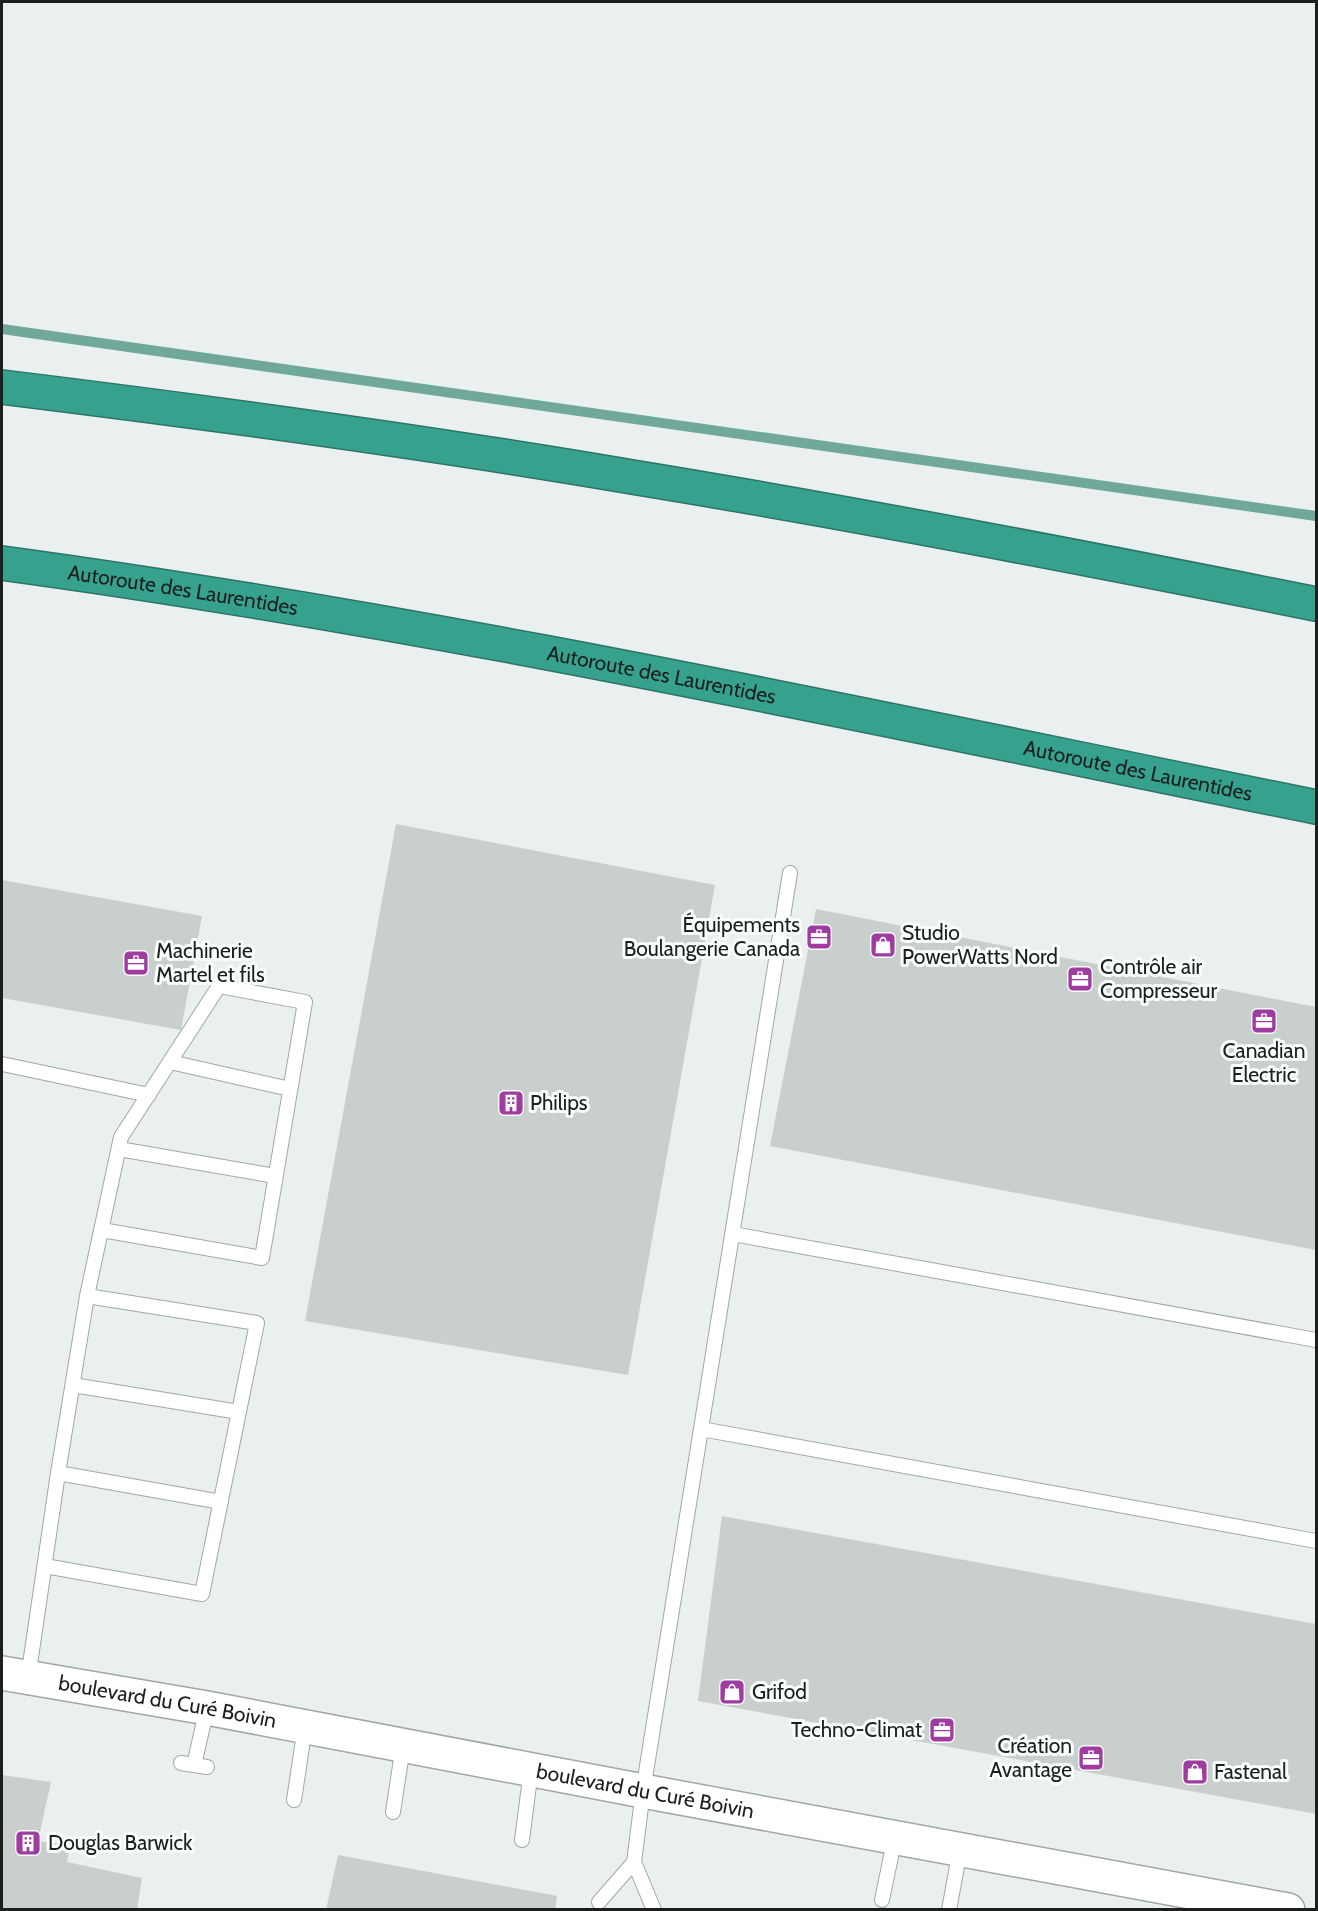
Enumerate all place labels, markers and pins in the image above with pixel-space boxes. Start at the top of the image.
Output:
place label: Équipements Boulangerie Canada [624,912,800,961]
place label: Studio PowerWatts Nord [902,920,1058,969]
office icon: Équipements Boulangerie Canada [804,922,834,952]
shop icon: Studio PowerWatts Nord [868,930,898,960]
place label: Machinerie Martel et fils [156,938,265,987]
office icon: Machinerie Martel et fils [121,948,151,978]
place label: Contrôle air Compresseur [1100,954,1218,1003]
office icon: Contrôle air Compresseur [1065,964,1095,994]
office icon: Canadian Electric [1249,1006,1279,1036]
place label: Canadian Electric [1223,1038,1305,1087]
building icon: Philips [496,1088,526,1118]
place label: Philips [530,1090,588,1115]
shop icon: Grifod [717,1677,747,1707]
place label: Grifod [752,1679,807,1704]
office icon: Techno-Climat [927,1715,957,1745]
place label: Techno-Climat [791,1717,922,1742]
place label: Création Avantage [990,1733,1072,1782]
office icon: Création Avantage [1076,1743,1106,1773]
shop icon: Fastenal [1180,1757,1210,1787]
place label: Fastenal [1214,1759,1287,1784]
building icon: Douglas Barwick [13,1828,43,1858]
place label: Douglas Barwick [48,1830,193,1855]

